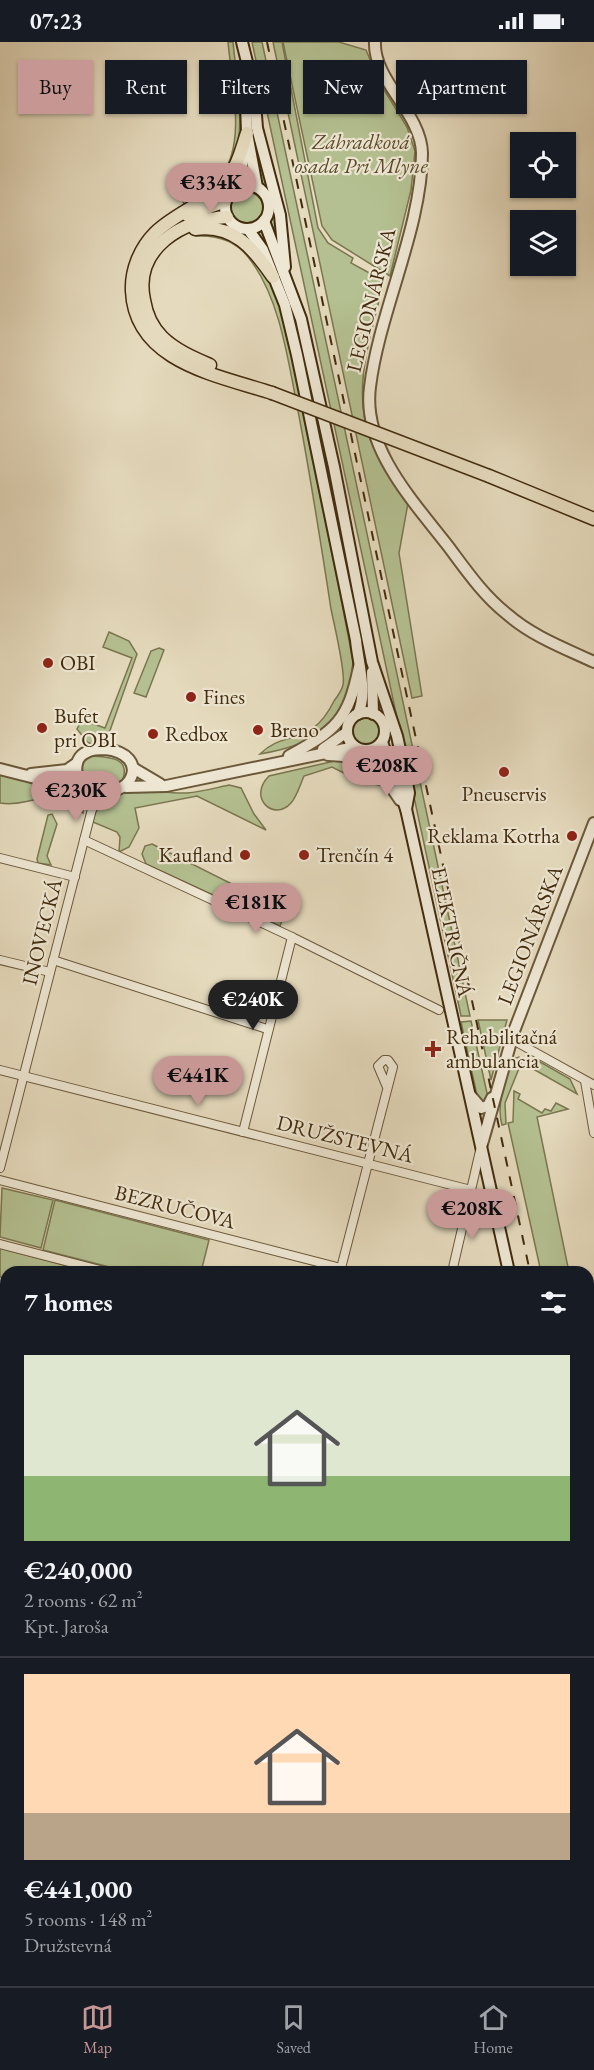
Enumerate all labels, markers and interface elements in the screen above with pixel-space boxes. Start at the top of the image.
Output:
text: 07:23 [30,7,83,36]
chip: Buy [18,60,93,114]
chip: Rent [105,60,187,114]
chip: Filters [199,60,291,114]
chip: New [303,60,384,114]
chip: Apartment [396,60,527,114]
park label: Záhradková osada Pri Mlyne [294,128,428,179]
map controls [510,132,576,276]
button: locate [510,132,576,198]
pin: €334K [169,163,253,214]
text: €334K [180,169,242,195]
button: layers [510,210,576,276]
street label: LEGIONÁRSKA [340,225,402,375]
place label: OBI [60,649,96,676]
marker: OBI [41,656,55,670]
place label: Fines [203,683,245,710]
marker: Fines [184,690,198,704]
place label: Bufet pri OBI [54,702,117,753]
place label: Breno [270,716,319,743]
place label: Redbox [165,720,228,747]
marker: Bufet pri OBI [35,721,49,735]
marker: Breno [251,723,265,737]
marker: Redbox [146,727,160,741]
pin: €208K [345,746,429,797]
text: €208K [356,752,418,778]
marker: Pneuservis [497,765,511,779]
pin: €230K [34,771,118,822]
text: €230K [45,777,107,803]
place label: Pneuservis [461,780,547,807]
place label: Reklama Kotrha [427,822,561,849]
marker: Reklama Kotrha [565,829,579,843]
place label: Kaufland [159,841,233,868]
place label: Trenčín 4 [316,841,394,868]
marker: Kaufland [238,848,252,862]
marker: Trenčín 4 [297,848,311,862]
street label: LEGIONÁRSKA [491,861,569,1008]
street label: ELEKTRIČNÁ [426,864,480,1000]
street label: INOVECKÁ [15,875,68,988]
pin: €181K [214,883,298,934]
text: €181K [225,889,287,915]
pin: €240K [211,980,295,1031]
text: €240K [222,986,284,1012]
place label: Rehabilitačná ambulancia [446,1023,558,1074]
marker: Rehabilitačná ambulancia [424,1040,442,1058]
pin: €441K [156,1056,240,1107]
text: €441K [167,1062,229,1088]
street label: DRUŽSTEVNÁ [274,1108,417,1169]
street label: BEZRUČOVA [112,1178,239,1235]
pin: €208K [430,1189,514,1240]
text: €208K [441,1195,503,1221]
text: 7 homes [24,1285,113,1319]
icon: filters [537,1286,570,1319]
icon: home [243,1394,351,1502]
text: €240,000 [24,1553,132,1587]
text: 2 rooms · 62 m² [24,1587,143,1613]
text: Kpt. Jaroša [24,1613,109,1639]
icon: home [243,1713,351,1821]
text: €441,000 [24,1872,132,1906]
text: 5 rooms · 148 m² [24,1906,152,1932]
text: Družstevná [24,1932,112,1958]
tab: Map [81,2001,114,2058]
tab: Saved [277,2001,311,2058]
tab: Home [473,2001,513,2058]

